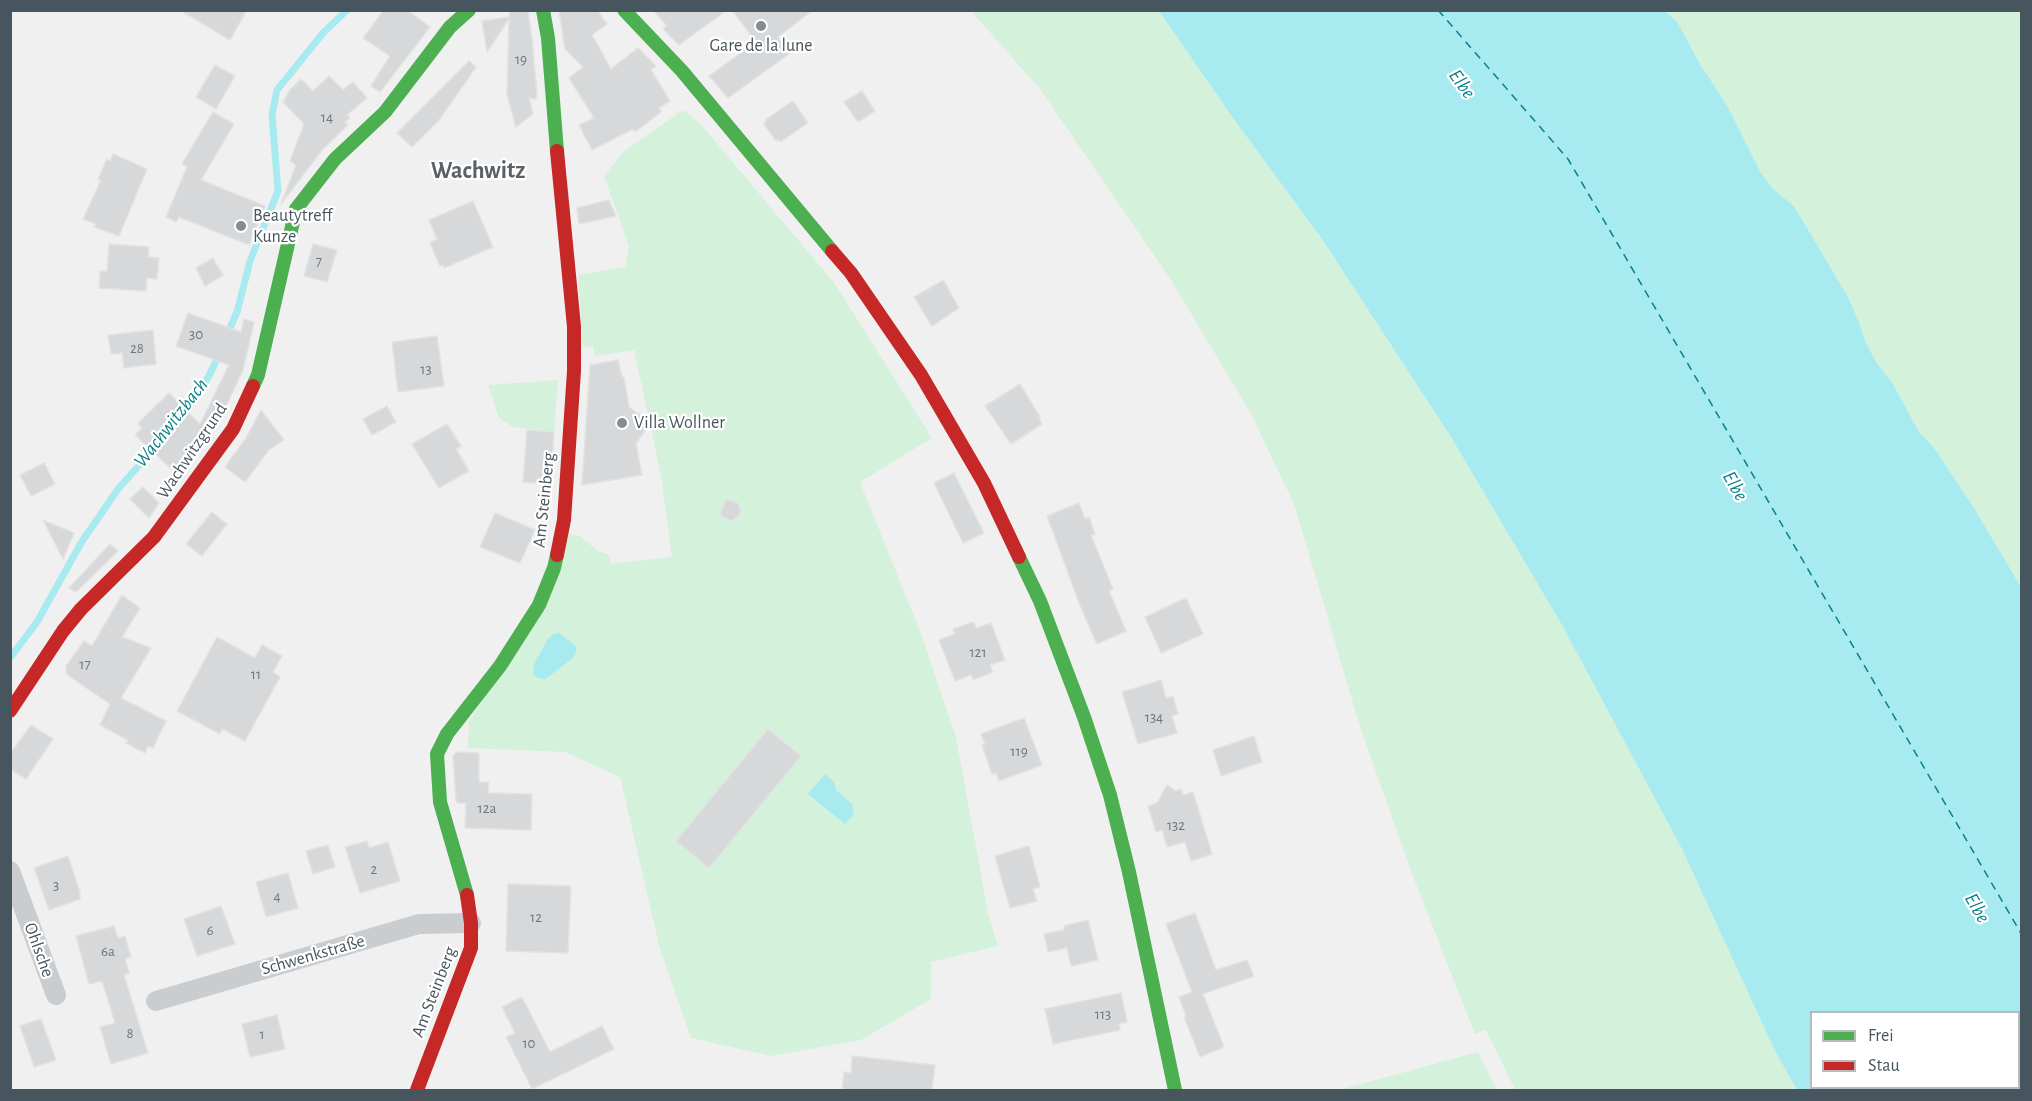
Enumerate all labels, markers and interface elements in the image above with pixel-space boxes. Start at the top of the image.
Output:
marker: Gare de la lune [754,19,768,33]
place label: Gare de la lune [709,35,813,57]
house number: 19 [515,50,527,68]
water label: Elbe [1443,65,1481,103]
house number: 14 [321,108,333,126]
district label: Wachwitz [431,157,525,185]
place label: Beautytreff Kunze [253,205,332,248]
marker: Beautytreff Kunze [234,219,248,233]
house number: 7 [316,252,322,270]
house number: 30 [189,325,203,343]
house number: 28 [130,339,144,357]
house number: 13 [420,360,432,378]
water label: Wachwitzbach [129,374,213,472]
street label: Wachwitzgrund [152,399,232,503]
place label: Villa Wollner [634,412,725,434]
marker: Villa Wollner [615,416,629,430]
street label: Am Steinberg [528,451,560,549]
water label: Elbe [1717,467,1753,505]
house number: 121 [969,643,987,661]
house number: 17 [79,655,91,673]
house number: 11 [251,665,261,683]
house number: 134 [1145,708,1163,726]
house number: 119 [1010,742,1028,760]
house number: 12a [478,799,496,817]
house number: 132 [1167,816,1185,834]
house number: 2 [371,860,377,878]
house number: 3 [53,876,59,894]
house number: 4 [273,887,281,905]
water label: Elbe [1959,889,1995,927]
house number: 12 [530,908,542,926]
street label: Ohlsche [19,920,59,980]
house number: 6 [206,921,214,939]
street label: Schwenkstraße [259,930,367,980]
house number: 6a [101,942,115,960]
street label: Am Steinberg [407,943,461,1041]
house number: 113 [1095,1005,1111,1023]
legend [1810,1011,2020,1089]
house number: 8 [126,1024,134,1042]
house number: 1 [259,1025,265,1043]
text: Frei [1868,1027,1894,1045]
house number: 10 [522,1034,536,1052]
text: Stau [1868,1057,1900,1075]

